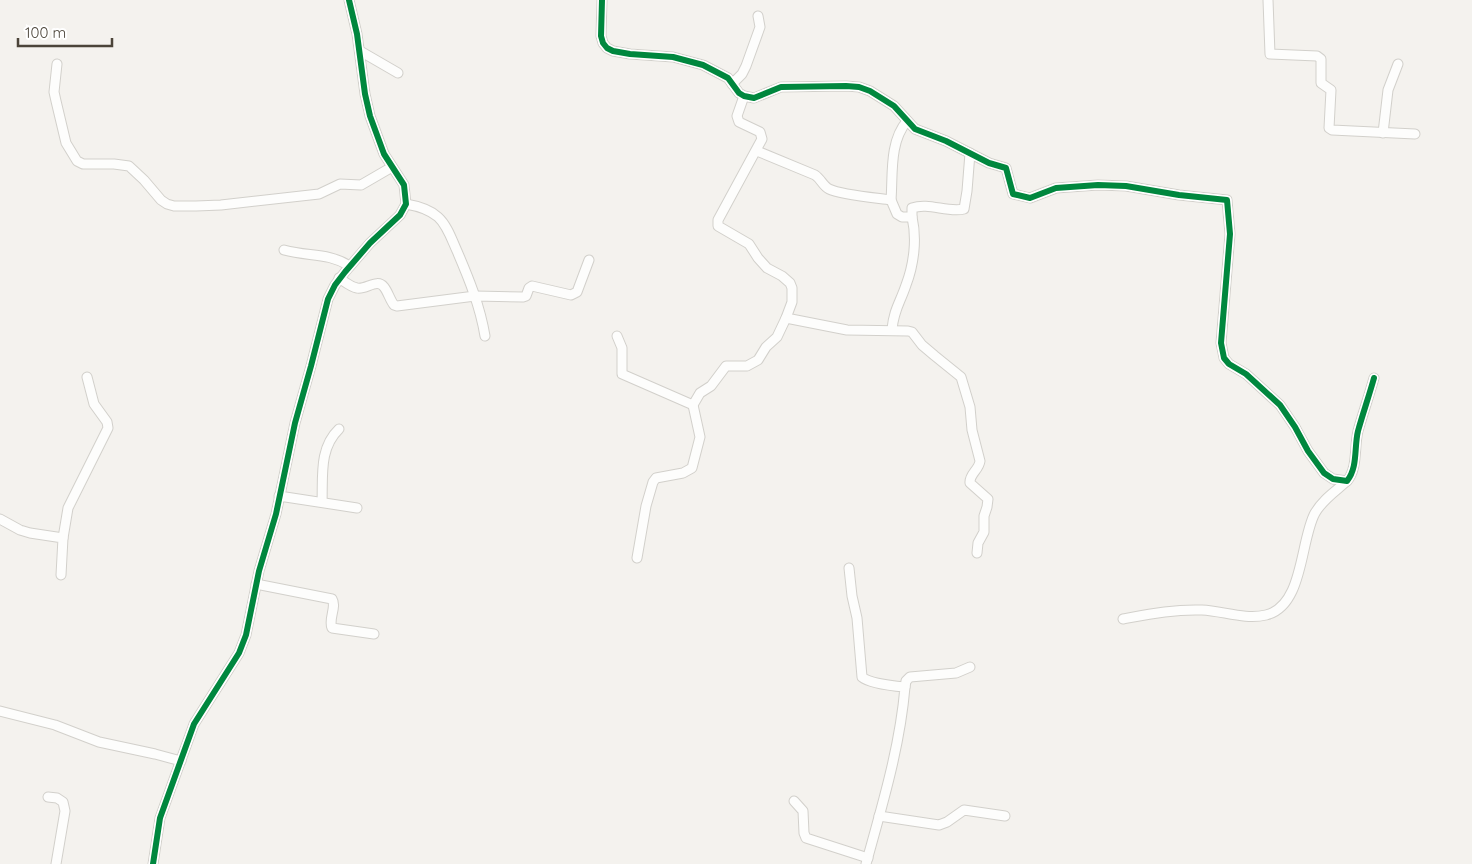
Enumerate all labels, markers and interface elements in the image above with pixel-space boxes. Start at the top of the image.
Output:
scale bar [18,15,111,47]
text: 100 m [25,23,66,42]

